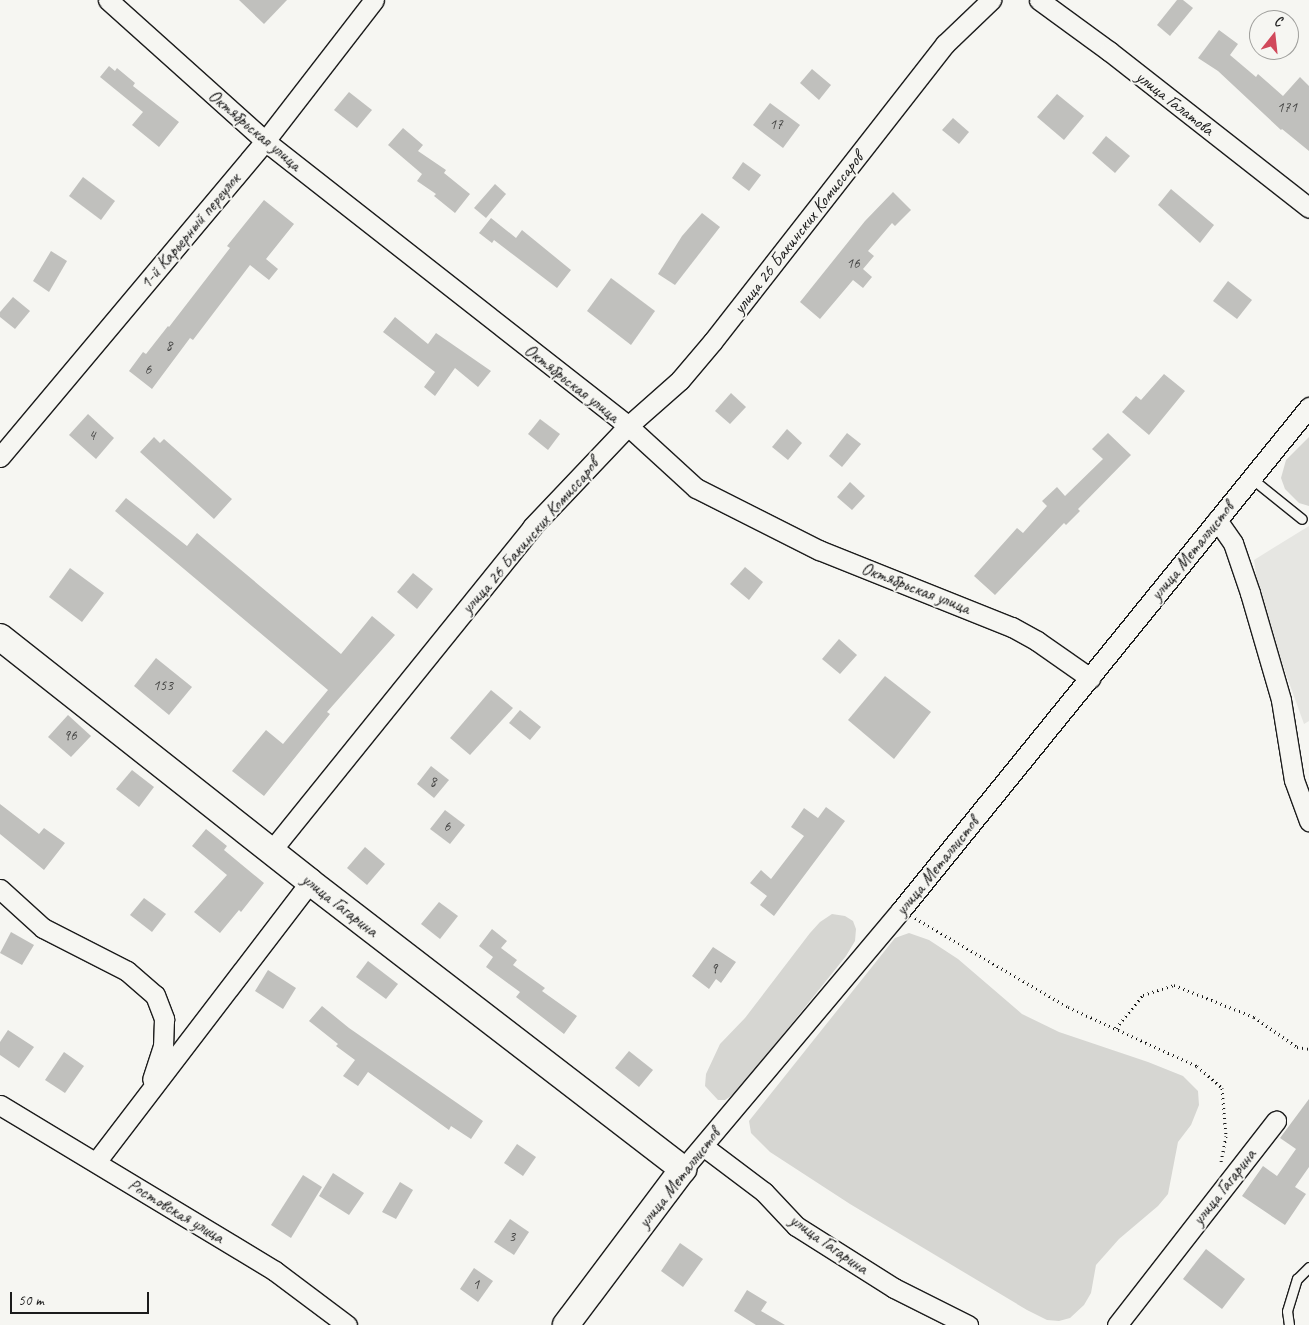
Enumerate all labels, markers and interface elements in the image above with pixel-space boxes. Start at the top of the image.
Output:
north arrow [1249,10,1299,60]
text: С [1272,12,1284,30]
street label: улица Галатова [1131,65,1219,141]
street label: Октябрьская улица [204,85,306,175]
house number: 171 [1277,99,1297,117]
house number: 17 [769,116,783,134]
street label: улица 26 Бакинских Комиссаров [728,148,868,318]
street label: 1-й Карьерный переулок [135,169,245,293]
house number: 16 [846,255,860,273]
house number: 8 [166,337,172,355]
street label: Октябрьская улица [520,339,624,427]
house number: 6 [145,361,151,379]
house number: 4 [89,427,95,445]
street label: улица 26 Бакинских Комиссаров [457,454,603,618]
street label: улица Металлистов [1146,497,1238,605]
street label: Октябрьская улица [858,557,974,619]
house number: 153 [153,677,173,695]
house number: 96 [63,727,77,745]
house number: 8 [430,773,436,791]
street label: улица Металлистов [891,812,983,920]
house number: 6 [444,818,450,836]
street label: улица Гагарина [297,868,383,942]
house number: 9 [711,960,717,978]
street label: улица Металлистов [633,1124,725,1232]
street label: улица Гагарина [1187,1144,1261,1230]
street label: Ростовская улица [124,1174,228,1248]
street label: улица Гагарина [785,1209,873,1279]
house number: 3 [509,1228,515,1246]
house number: 1 [473,1276,479,1294]
scale bar [12,1282,151,1314]
text: 50 m [18,1291,44,1310]

